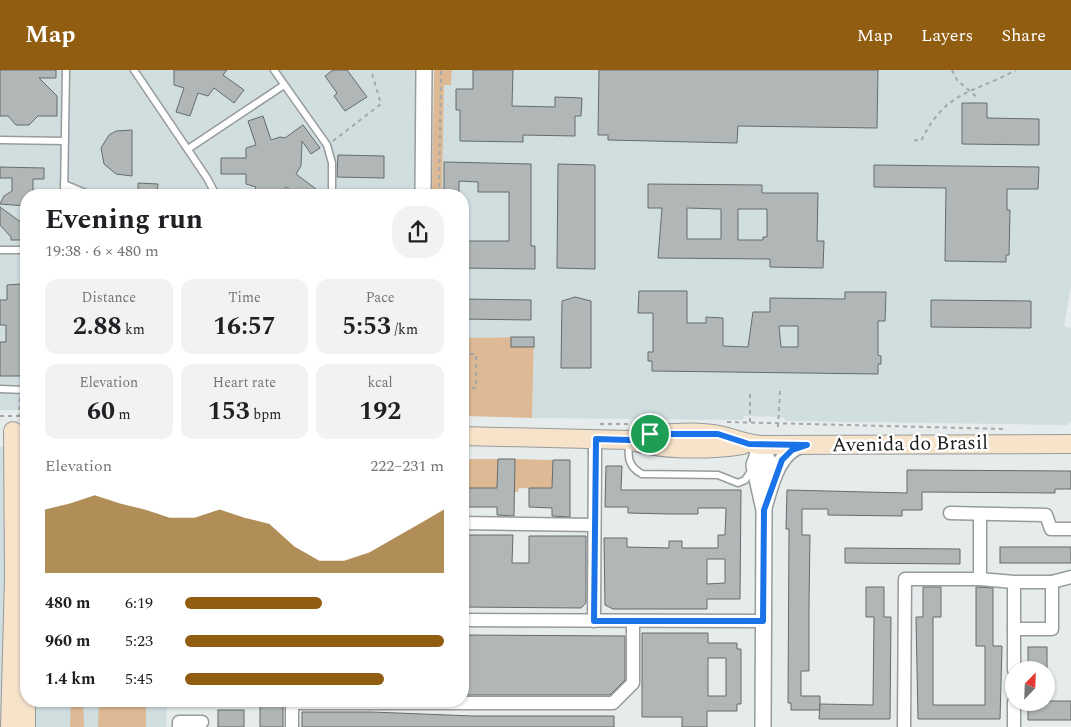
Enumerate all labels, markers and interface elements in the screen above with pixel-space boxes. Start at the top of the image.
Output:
text: Map [25,17,75,53]
text: Map [857,22,893,49]
text: Layers [921,22,973,49]
text: Share [1001,22,1046,49]
text: Evening run [45,198,203,241]
button: share [392,206,444,258]
text: 19:38 · 6 × 480 m [45,239,159,263]
text: Distance [82,287,136,308]
text: Time [228,287,261,308]
text: Pace [366,287,395,308]
text: 2.88 [73,308,122,346]
text: 16:57 [213,308,276,346]
text: 5:53 [342,308,391,346]
text: km [122,319,145,340]
text: /km [391,319,418,340]
text: Elevation [80,372,138,393]
text: Heart rate [213,372,276,393]
text: kcal [368,372,393,393]
text: 60 [87,393,115,431]
text: 153 [208,393,250,431]
text: 192 [359,393,401,431]
text: m [115,404,131,425]
text: bpm [250,404,281,425]
pin [629,413,671,455]
icon: arrive [636,420,664,448]
street label: Avenida do Brasil [832,428,988,460]
text: Elevation [45,454,112,478]
text: 222–231 m [370,454,444,478]
text: 480 m [45,591,90,615]
text: 6:19 [125,591,153,615]
text: 960 m [45,629,90,653]
text: 5:23 [125,629,153,653]
north arrow [1005,661,1055,711]
map controls [1005,661,1055,711]
text: 1.4 km [45,667,95,691]
text: 5:45 [125,667,153,691]

